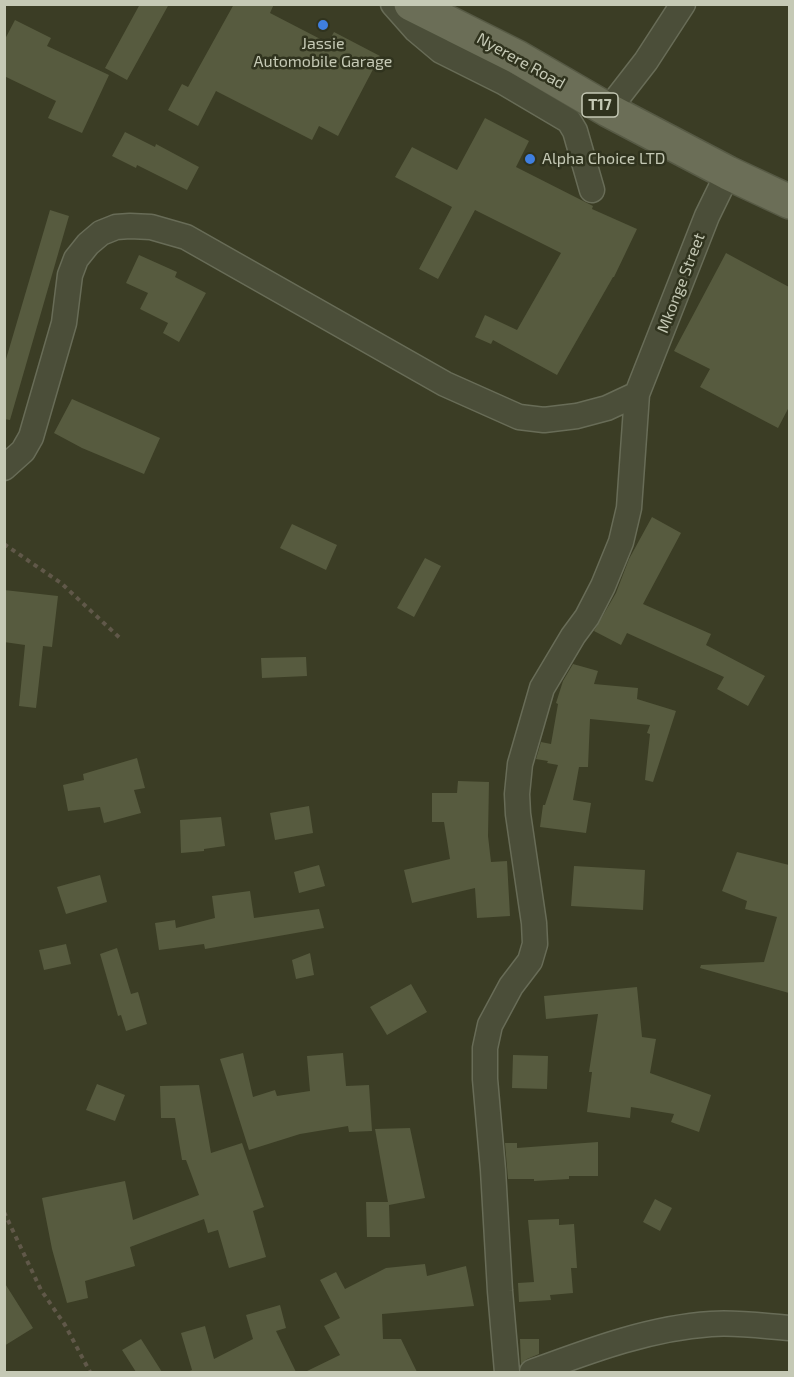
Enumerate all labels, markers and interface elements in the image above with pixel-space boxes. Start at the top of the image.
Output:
marker: Jassie Automobile Garage [316,18,330,32]
street label: Nyerere Road [473,29,569,93]
place label: Jassie Automobile Garage [254,34,392,72]
road number: T17 [582,93,618,117]
place label: Alpha Choice LTD [542,149,665,169]
marker: Alpha Choice LTD [523,152,537,166]
street label: Mkonge Street [653,230,709,336]

